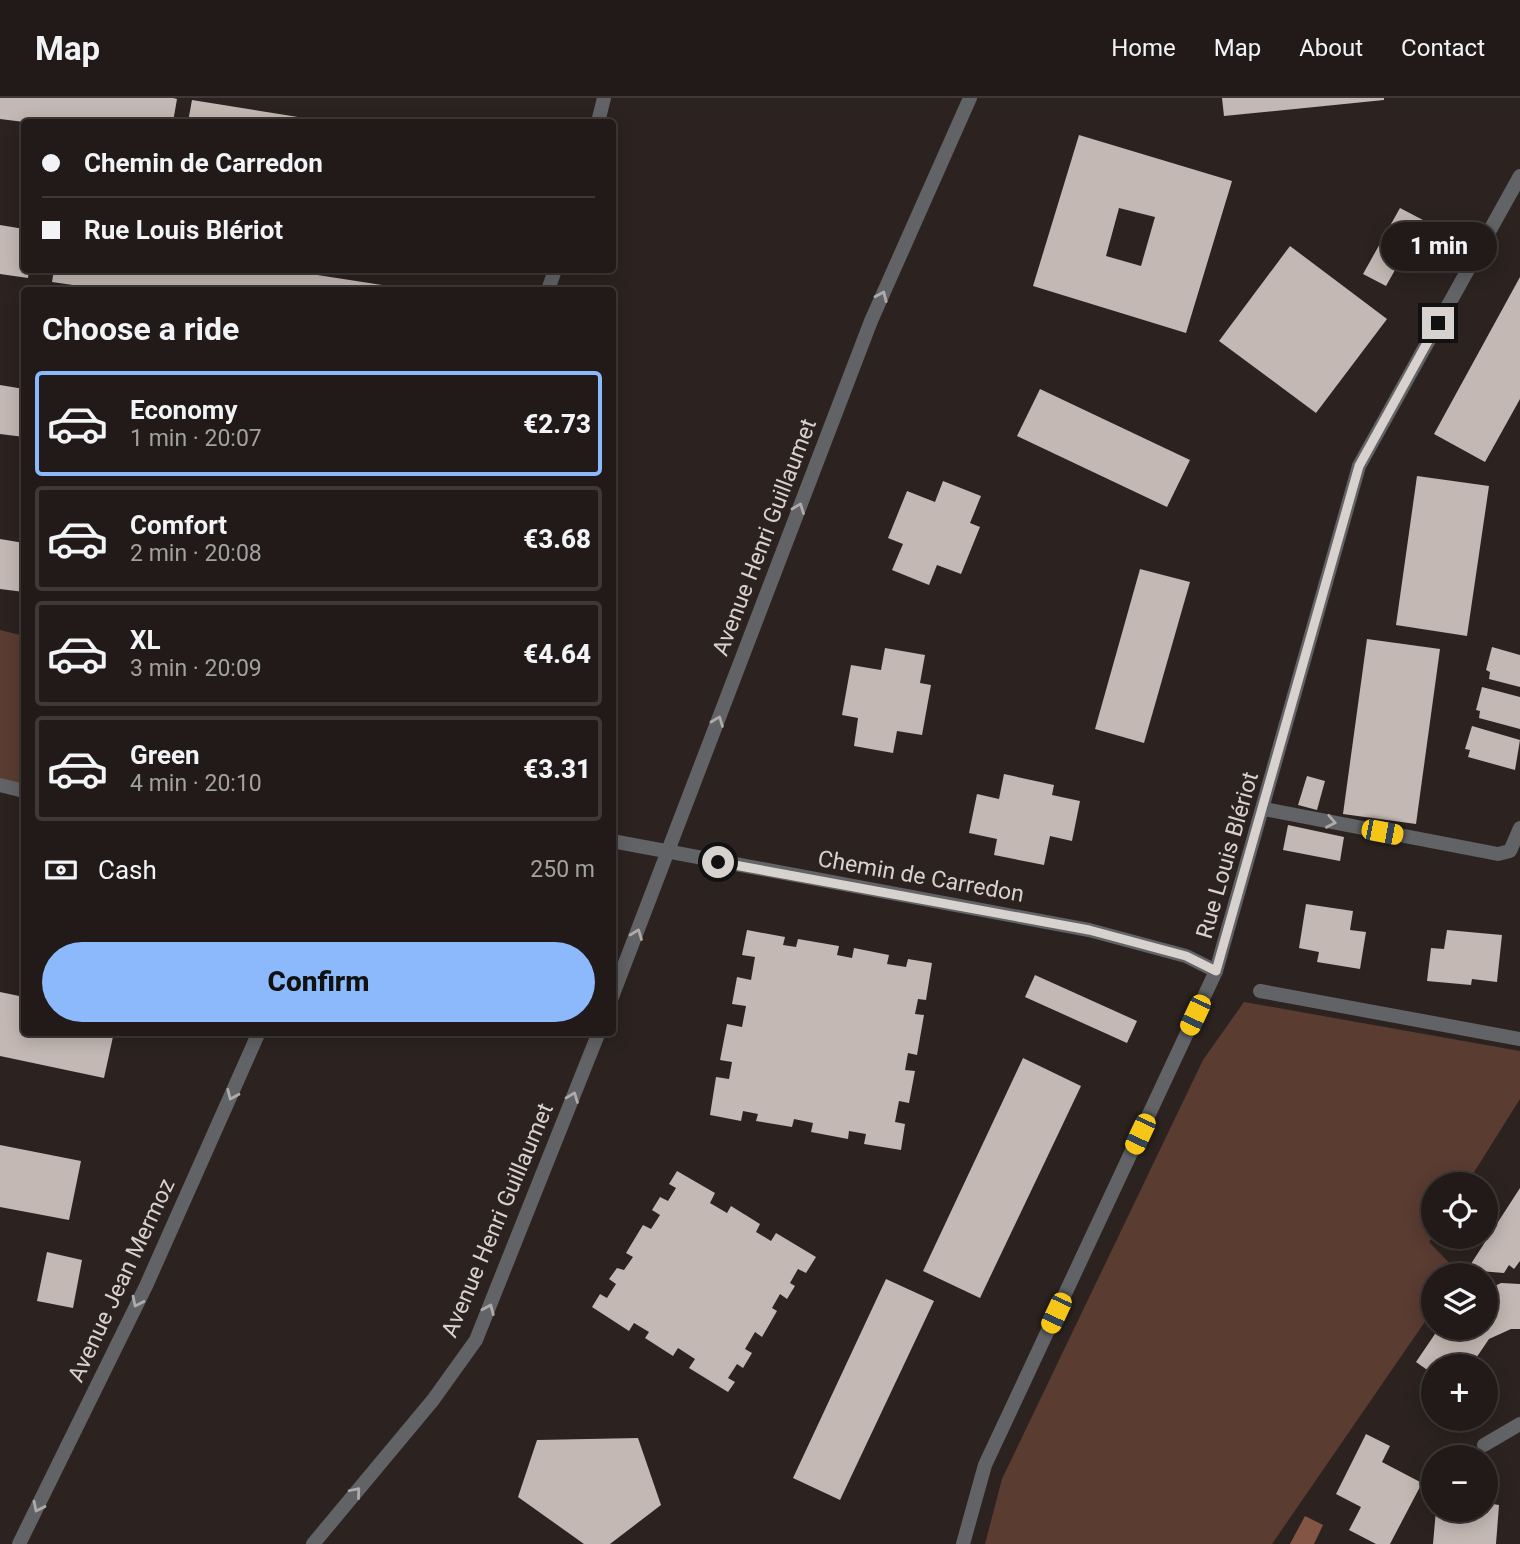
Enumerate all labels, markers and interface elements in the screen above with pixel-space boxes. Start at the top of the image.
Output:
text: Map [35,29,100,68]
text: Home [1111,34,1176,62]
text: Map [1214,34,1261,62]
text: About [1299,34,1363,62]
text: Contact [1401,34,1485,62]
text: Chemin de Carredon [84,148,323,178]
text: Rue Louis Blériot [84,215,283,245]
callout: 1 min [1380,222,1496,271]
text: 1 min [1410,233,1468,260]
one-way arrow [874,291,888,304]
route end [1422,307,1454,339]
text: Choose a ride [42,310,239,348]
icon: car [46,392,109,455]
text: Economy [130,395,237,425]
text: €2.73 [523,409,591,439]
street label: Avenue Henri Guillaumet [707,415,822,659]
text: 1 min · 20:07 [130,425,262,452]
one-way arrow [791,503,805,515]
icon: car [46,507,109,570]
text: Comfort [130,510,227,540]
text: €3.68 [523,524,591,554]
text: 2 min · 20:08 [130,540,262,567]
icon: car [46,622,109,685]
text: XL [130,625,161,655]
text: €4.64 [523,639,591,669]
text: 3 min · 20:09 [130,655,262,682]
one-way arrow [709,715,723,727]
icon: car [46,737,109,800]
text: Green [130,740,200,770]
text: €3.31 [523,754,591,784]
street label: Rue Louis Blériot [1191,769,1264,942]
text: 4 min · 20:10 [130,770,262,797]
one-way arrow [1325,814,1337,829]
car [1360,818,1405,846]
street label: Chemin de Carredon [816,845,1026,908]
route start [702,846,734,878]
icon: cash [42,851,80,889]
text: Cash [98,855,157,885]
text: 250 m [530,856,595,883]
one-way arrow [629,928,643,940]
button: Confirm [42,942,595,1022]
car [1177,992,1214,1038]
one-way arrow [226,1088,240,1100]
one-way arrow [565,1092,579,1104]
street label: Avenue Henri Guillaumet [436,1099,559,1341]
car [1122,1111,1159,1157]
map controls [1421,1172,1498,1522]
button: locate [1421,1172,1498,1249]
street label: Avenue Jean Mermoz [62,1174,180,1386]
button: layers [1421,1263,1498,1340]
car [1038,1290,1075,1336]
one-way arrow [132,1295,146,1307]
one-way arrow [481,1303,495,1315]
button: + [1421,1354,1498,1431]
button: − [1421,1445,1498,1522]
one-way arrow [348,1487,360,1500]
one-way arrow [32,1500,46,1512]

